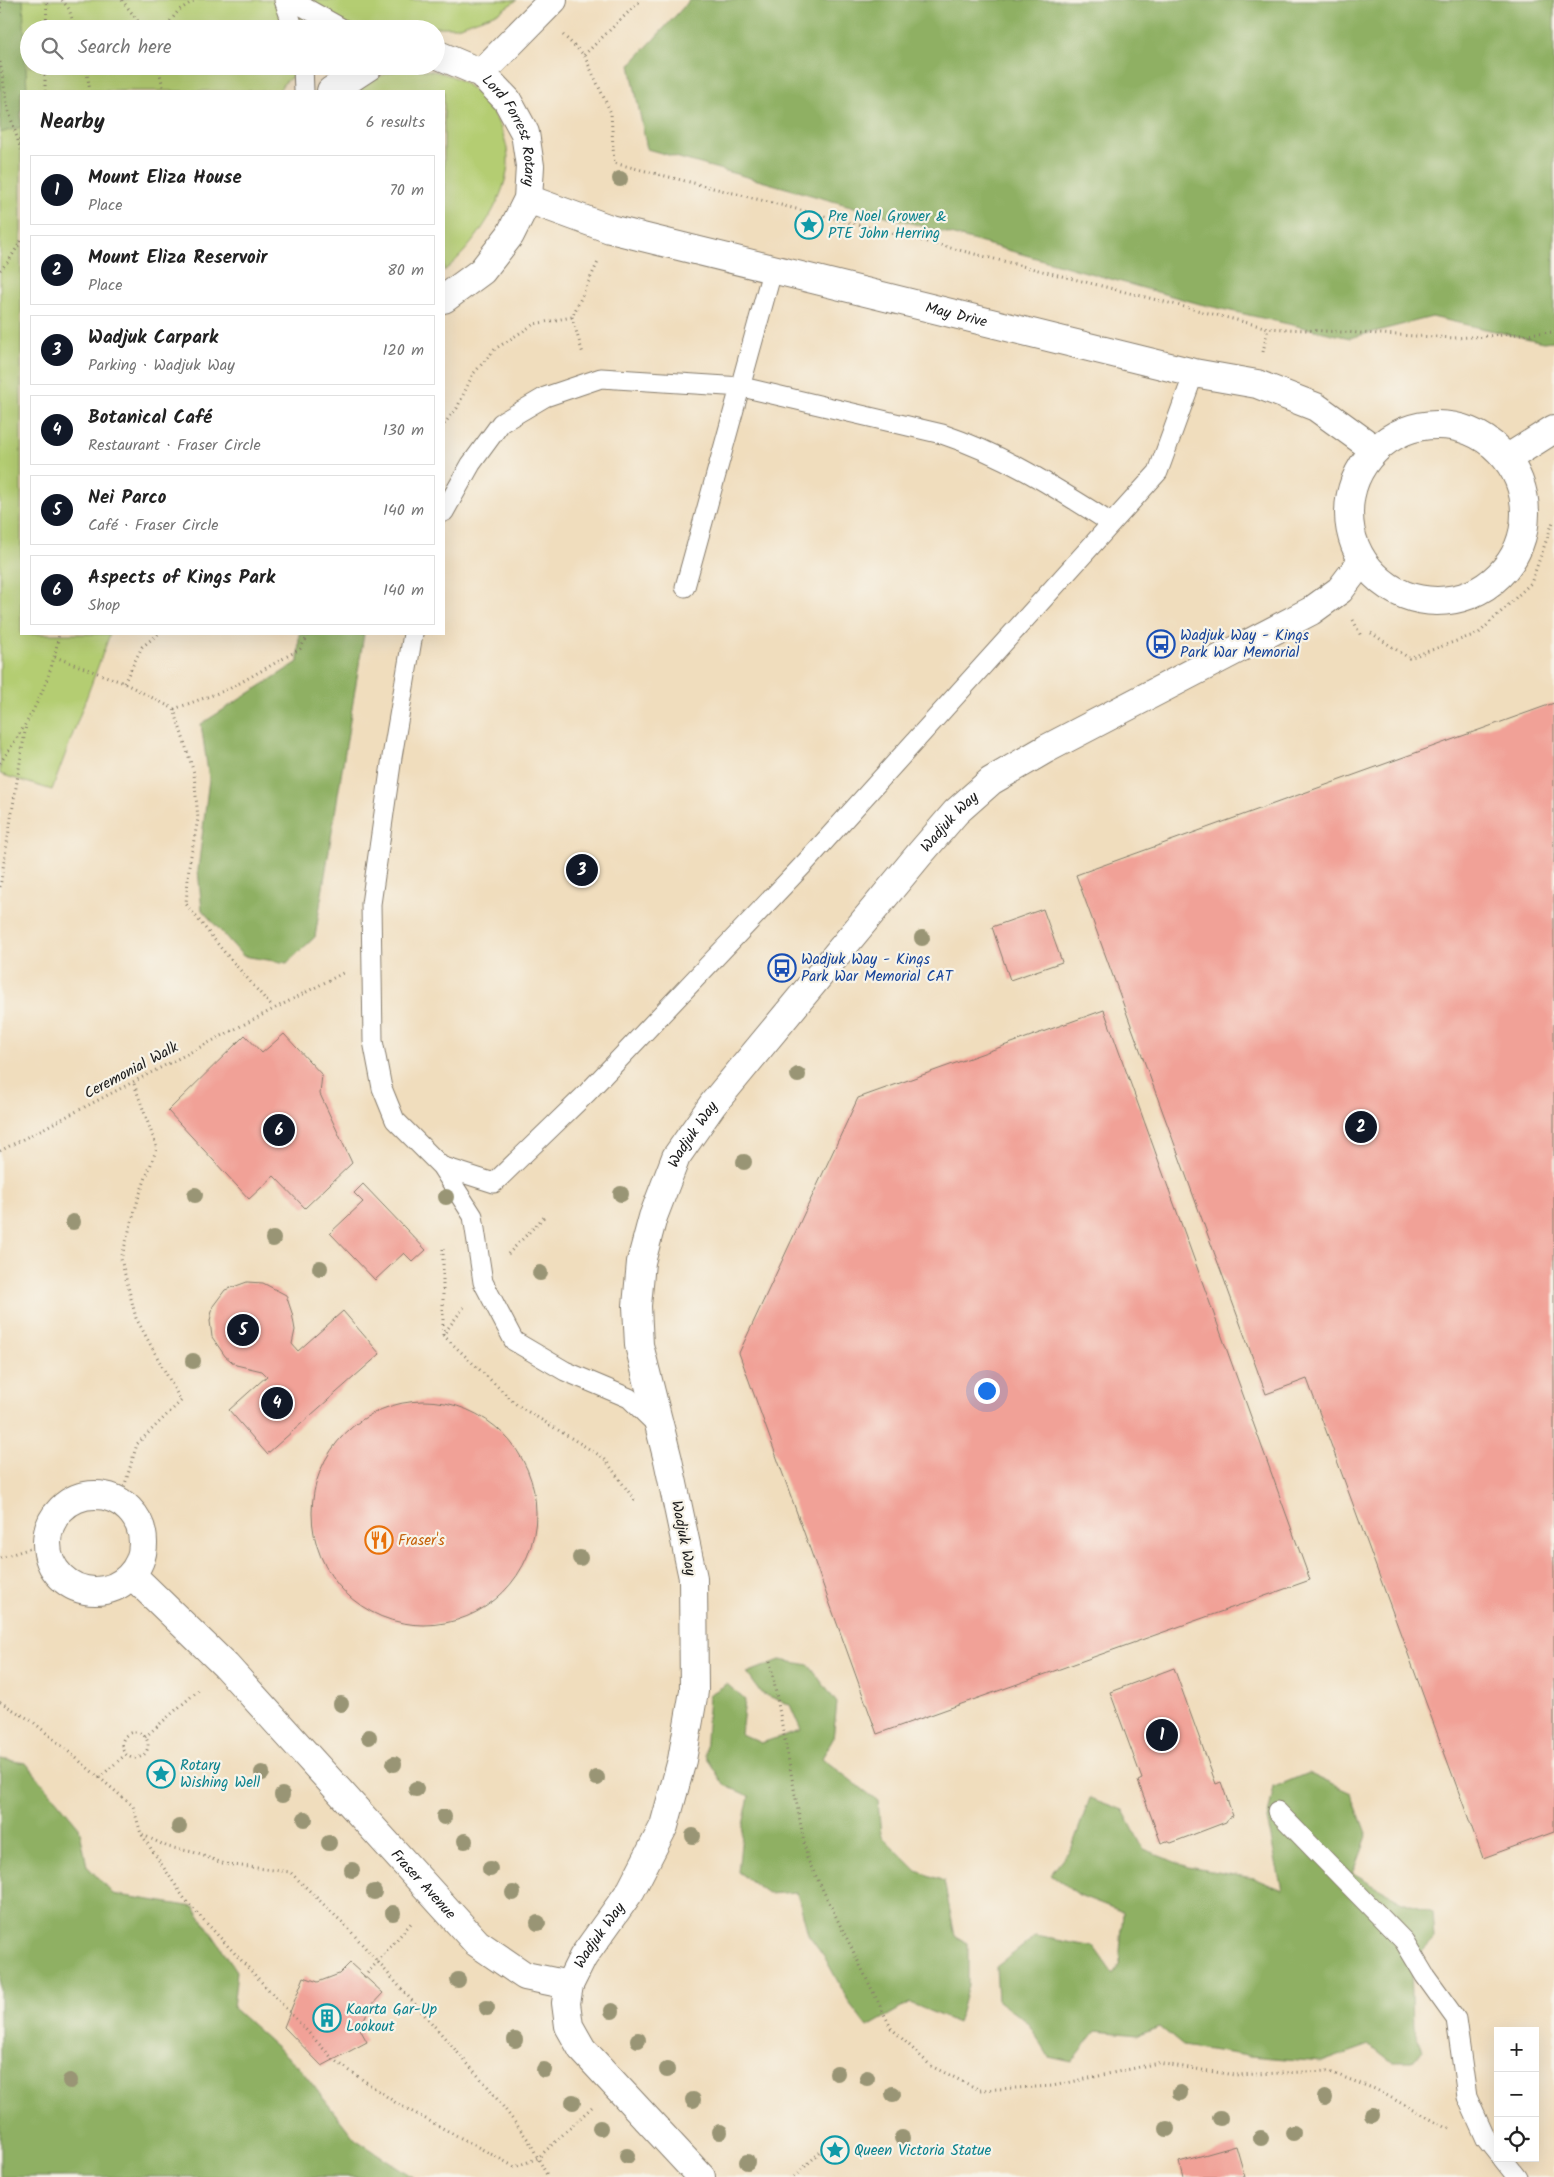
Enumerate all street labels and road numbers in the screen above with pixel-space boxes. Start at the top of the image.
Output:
street label: Lord Forrest Rotary [475,69,541,188]
street label: May Drive [922,296,990,335]
street label: Wadjuk Way [915,786,985,858]
street label: Ceremonial Walk [80,1035,184,1106]
street label: Wadjuk Way [662,1096,725,1171]
street label: Wadjuk Way [664,1499,702,1579]
street label: Fraser Avenue [384,1844,461,1926]
street label: Wadjuk Way [568,1897,632,1973]

